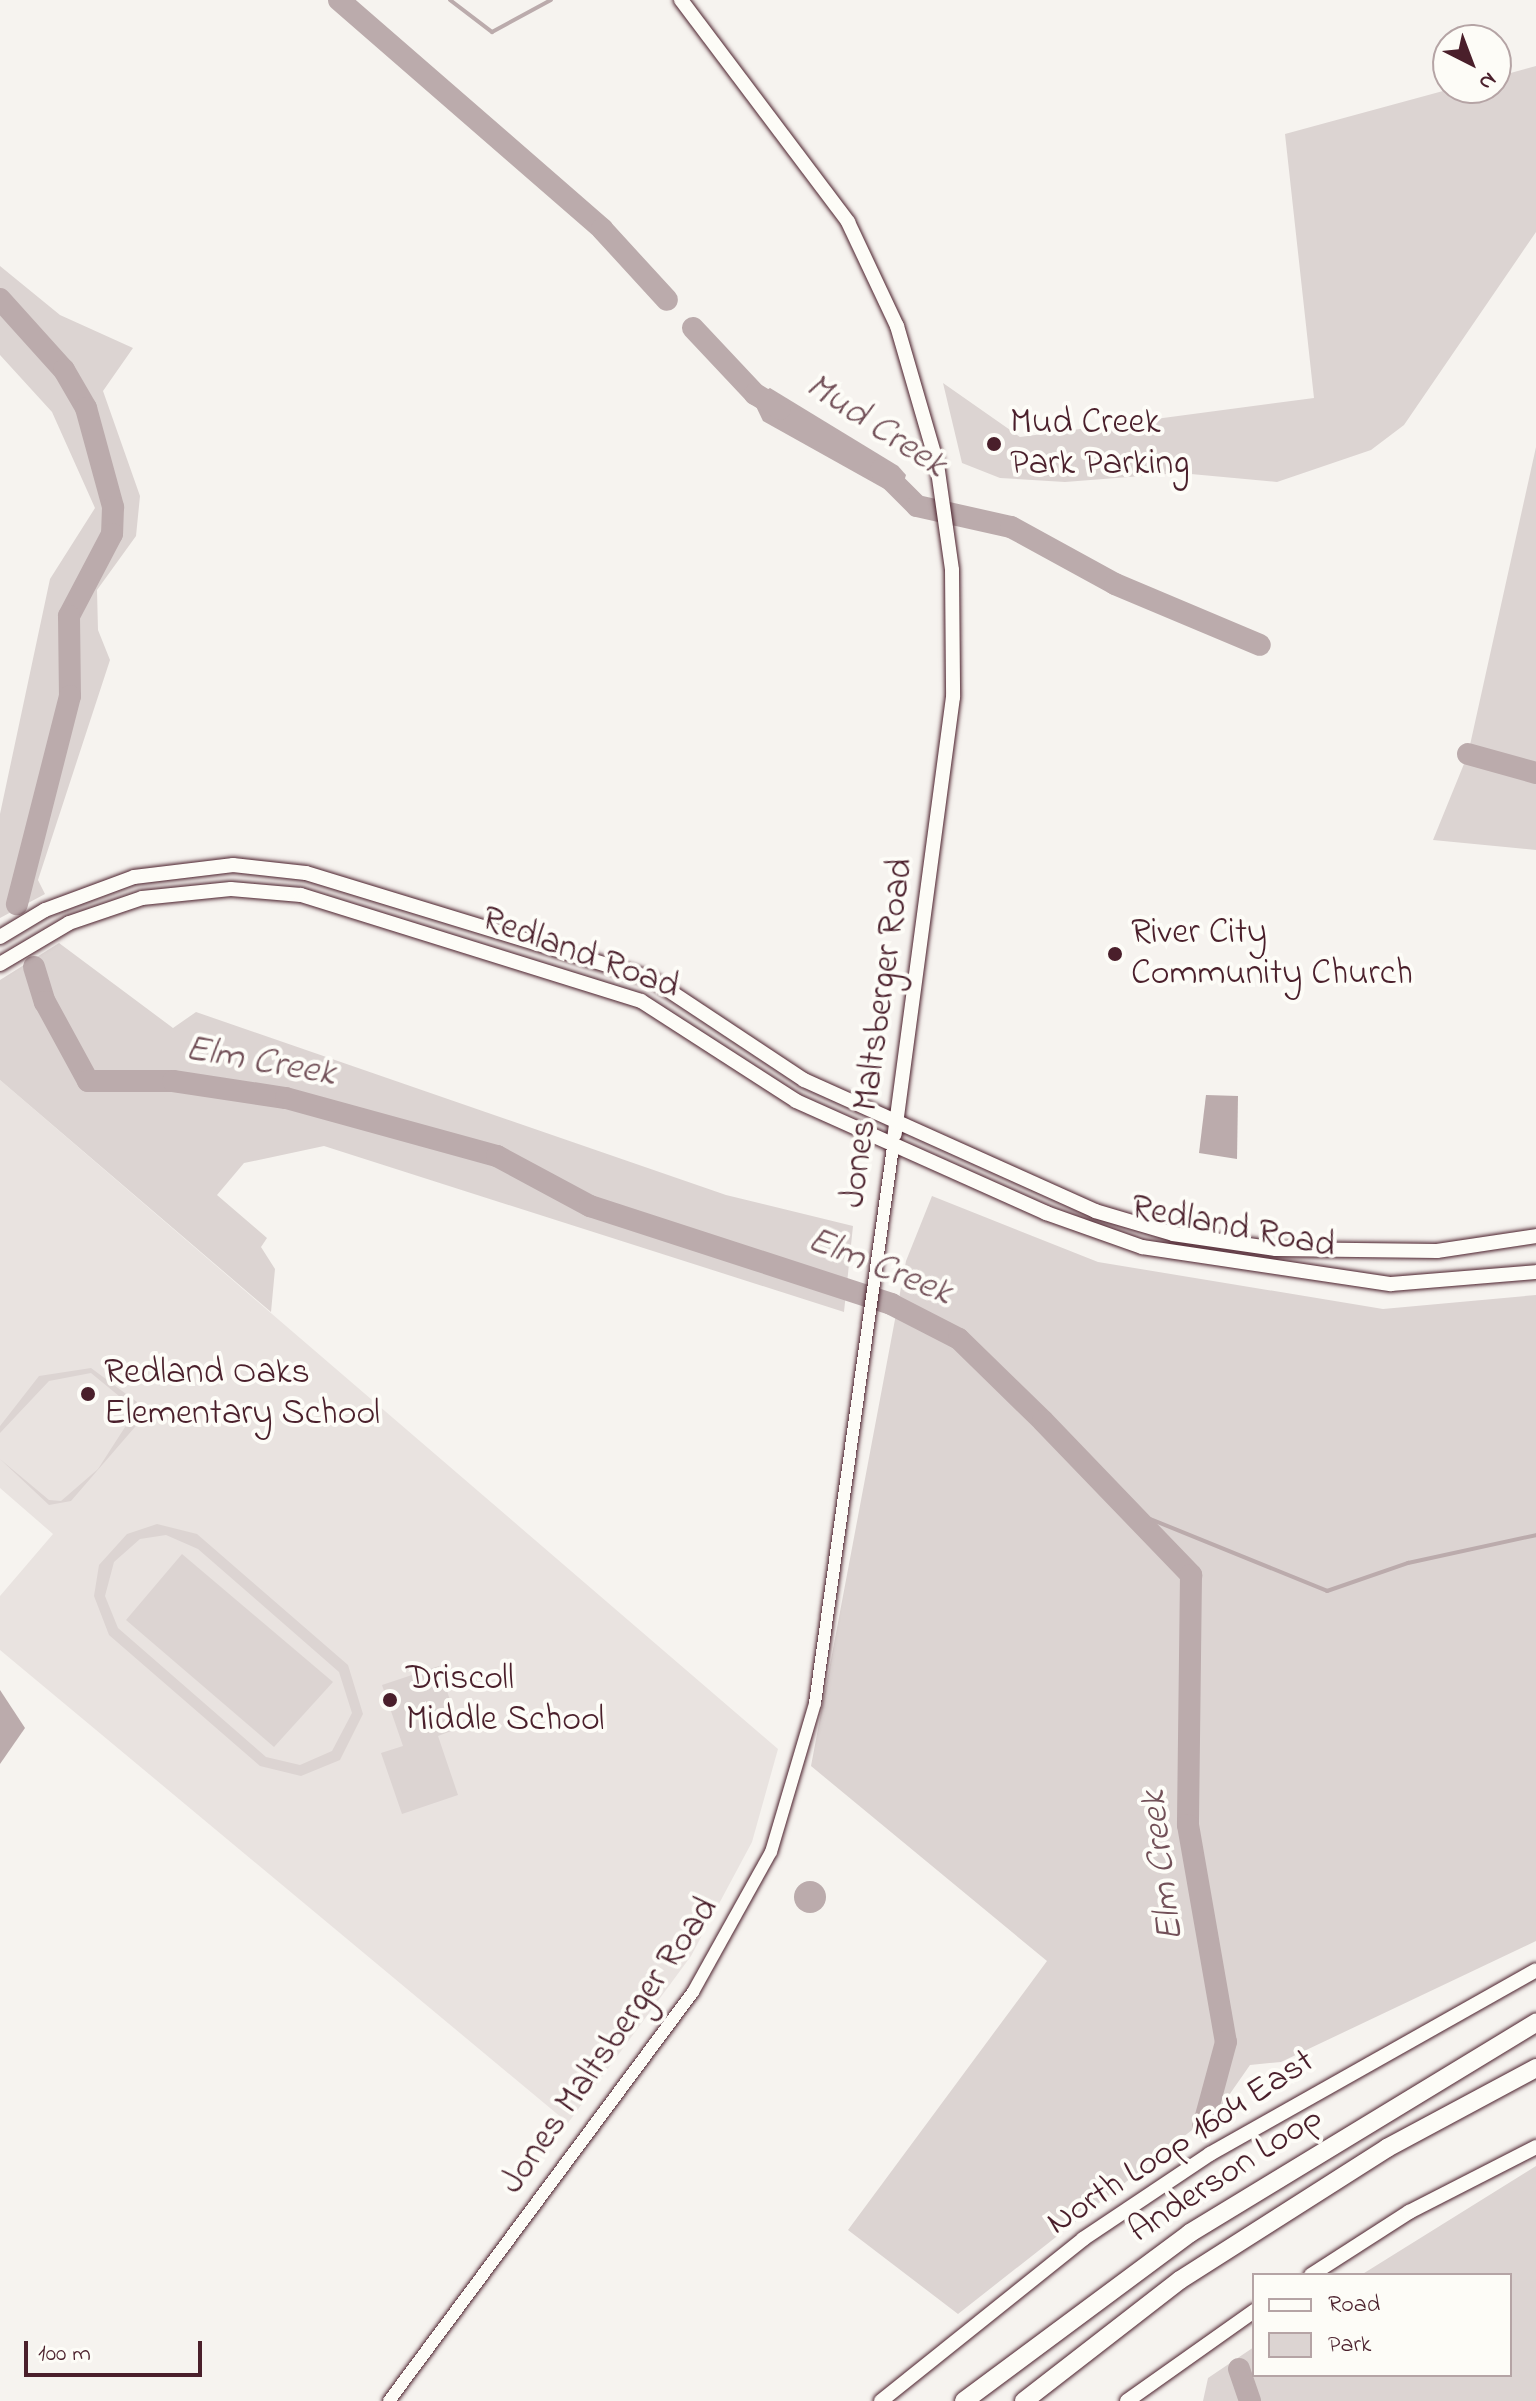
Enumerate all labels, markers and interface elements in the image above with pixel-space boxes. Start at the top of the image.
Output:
north arrow [1432,24,1512,104]
text: N [1470,63,1503,97]
water label: Mud Creek [796,365,954,489]
place label: Mud Creek Park Parking [1010,401,1190,486]
marker: Mud Creek Park Parking [985,435,1003,453]
street label: Jones Maltsberger Road [832,856,924,1210]
street label: Redland Road [475,898,685,1010]
place label: River City Community Church [1131,911,1413,996]
marker: River City Community Church [1106,945,1124,963]
water label: Elm Creek [181,1027,339,1099]
street label: Redland Road [1127,1187,1339,1269]
water label: Elm Creek [800,1218,958,1318]
place label: Redland Oaks Elementary School [104,1351,380,1436]
marker: Redland Oaks Elementary School [79,1385,97,1403]
place label: Driscoll Middle School [406,1657,605,1742]
marker: Driscoll Middle School [381,1691,399,1709]
water label: Elm Creek [1132,1788,1196,1944]
street label: Jones Maltsberger Road [491,1889,729,2203]
street label: North Loop 1604 East [1039,2040,1323,2246]
street label: Anderson Loop [1121,2097,1331,2253]
legend [1252,2273,1512,2377]
text: Road [1328,2288,1380,2323]
scale bar [28,2325,206,2375]
text: Park [1328,2328,1371,2363]
text: 100 m [38,2337,91,2372]

